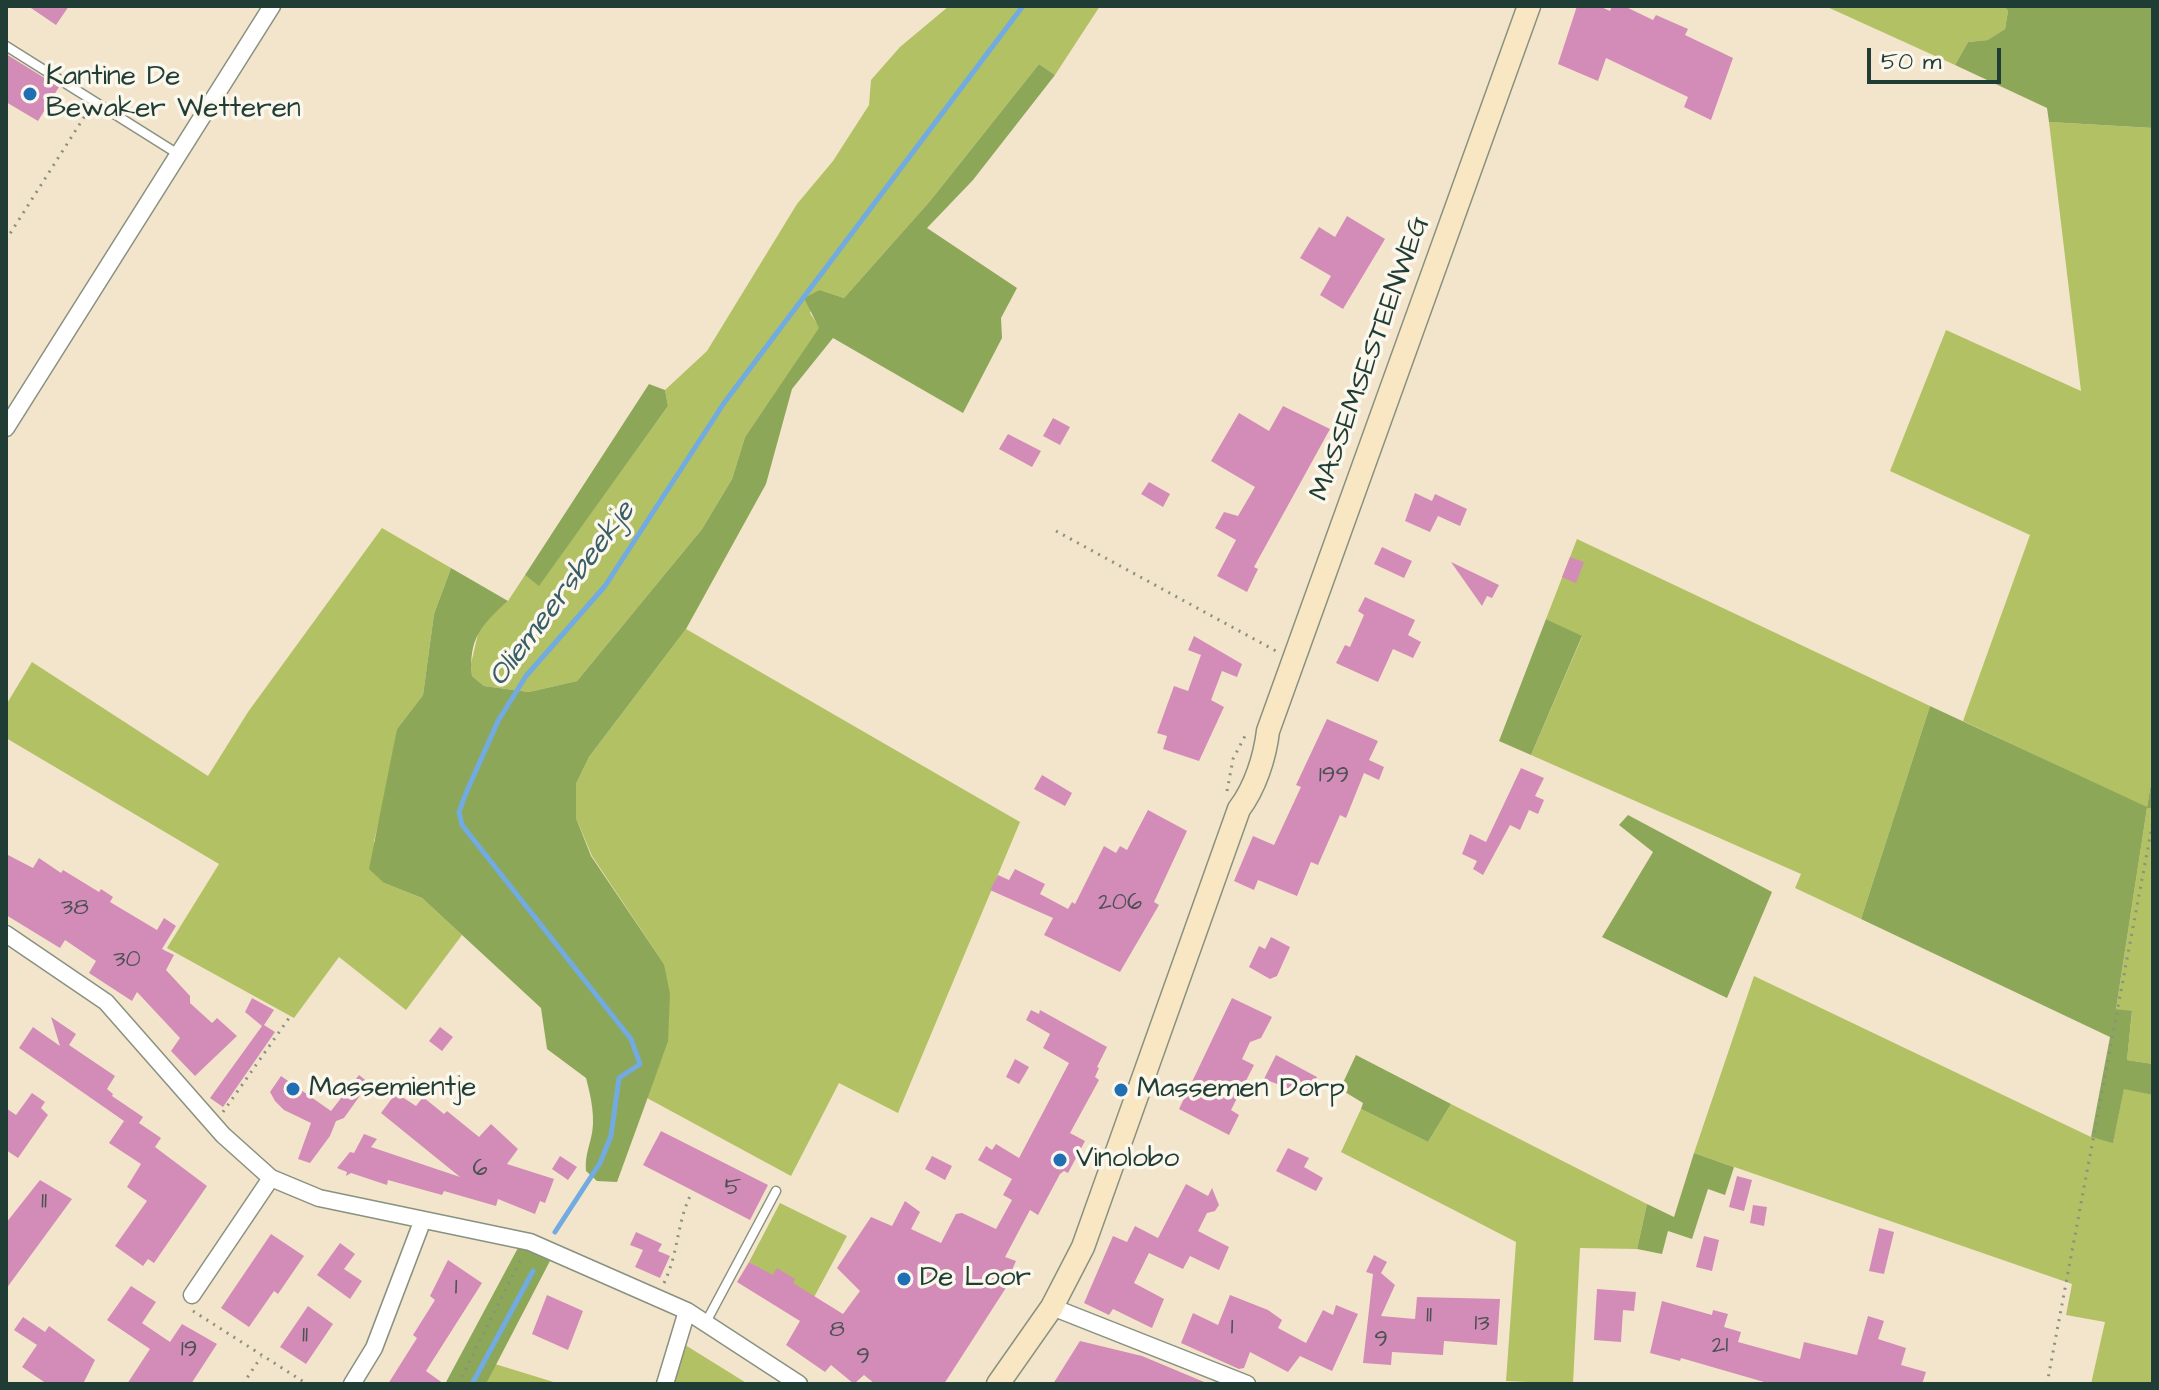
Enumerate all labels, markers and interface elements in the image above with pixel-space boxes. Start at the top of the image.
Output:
scale bar [1871,32,2005,82]
text: 50 m [1881,45,1941,79]
place label: Kantine De Bewaker Wetteren [46,61,301,127]
marker: Kantine De Bewaker Wetteren [21,85,39,103]
street label: MASSEMSESTEENWEG [1304,212,1438,506]
water label: Oliemeersbeekje [482,495,644,695]
house number: 199 [1319,763,1349,791]
house number: 206 [1098,890,1142,918]
house number: 38 [61,895,89,923]
house number: 30 [113,947,141,975]
place label: Massemientje [309,1072,476,1106]
place label: Massemen Dorp [1137,1073,1345,1107]
marker: Massemientje [284,1080,302,1098]
marker: Massemen Dorp [1112,1081,1130,1099]
place label: Vinolobo [1076,1143,1179,1177]
marker: Vinolobo [1051,1151,1069,1169]
house number: 6 [472,1156,488,1184]
house number: 5 [725,1175,741,1203]
house number: 11 [41,1189,47,1217]
place label: De Loor [920,1262,1031,1296]
marker: De Loor [895,1270,913,1288]
house number: 1 [454,1275,458,1303]
house number: 11 [1426,1303,1432,1331]
house number: 13 [1474,1311,1490,1339]
house number: 1 [1230,1315,1234,1343]
house number: 8 [829,1317,845,1345]
house number: 11 [302,1323,308,1351]
house number: 9 [1374,1327,1388,1355]
house number: 21 [1712,1333,1728,1361]
house number: 19 [181,1337,197,1365]
house number: 9 [856,1344,870,1372]

